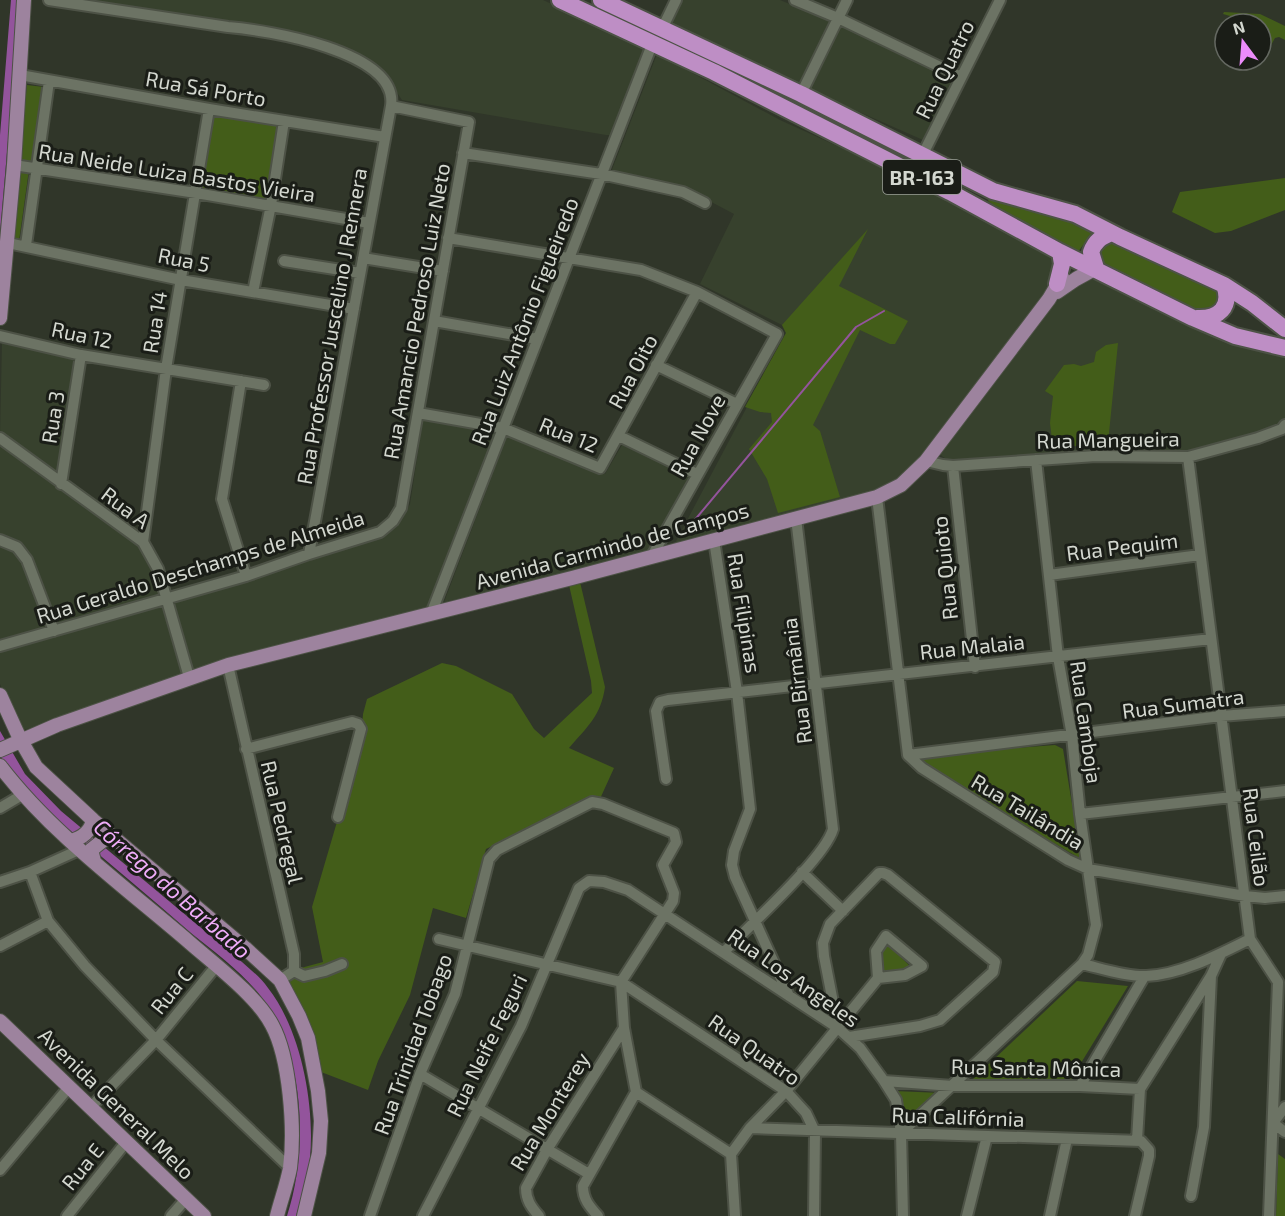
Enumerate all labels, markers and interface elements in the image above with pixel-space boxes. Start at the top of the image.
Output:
north arrow [1213,12,1273,72]
street label: Rua Quatro [909,16,980,123]
text: N [1231,16,1247,38]
street label: Rua Sá Porto [144,65,268,111]
street label: Rua Neide Luiza Bastos Vieira [37,138,317,206]
road number: BR-163 [883,160,961,194]
street label: Rua Amancio Pedroso Luiz Neto [378,161,454,461]
street label: Rua Professor Juscelino J Rennera [291,166,371,486]
street label: Rua Luiz Antônio Figueiredo [465,194,583,448]
street label: Rua 5 [156,242,212,276]
street label: Rua 14 [137,289,171,355]
street label: Rua 12 [49,315,115,353]
street label: Rua Oito [602,330,662,412]
street label: Rua 3 [36,389,68,445]
street label: Rua Nove [664,390,730,480]
street label: Rua 12 [536,411,602,457]
street label: Rua Mangueira [1036,425,1180,453]
street label: Rua A [97,481,155,533]
street label: Avenida Carmindo de Campos [473,496,751,594]
street label: Rua Geraldo Deschamps de Almeida [33,504,367,628]
street label: Rua Quioto [926,515,963,621]
street label: Rua Pequim [1065,527,1179,565]
street label: Rua Filipinas [723,551,767,675]
street label: Rua Birmânia [776,617,816,745]
street label: Rua Malaia [918,628,1026,664]
street label: Rua Camboja [1065,659,1108,785]
street label: Rua Sumatra [1121,683,1245,723]
street label: Rua Pedregal [257,758,309,887]
street label: Rua Tailândia [967,768,1089,854]
street label: Rua Ceilão [1239,786,1275,888]
water label: Córrego do Barbado [89,813,257,963]
street label: Rua Los Angeles [723,922,865,1032]
street label: Rua Trinidad Tobago [368,950,456,1138]
street label: Rua C [145,961,197,1019]
street label: Rua Neife Feguri [441,969,531,1121]
street label: Rua Quatro [704,1008,806,1091]
street label: Avenida General Melo [34,1022,200,1184]
street label: Rua Monterey [504,1047,594,1175]
street label: Rua Santa Mônica [951,1053,1121,1081]
street label: Rua Califórnia [891,1101,1025,1131]
street label: Rua E [56,1138,108,1194]

